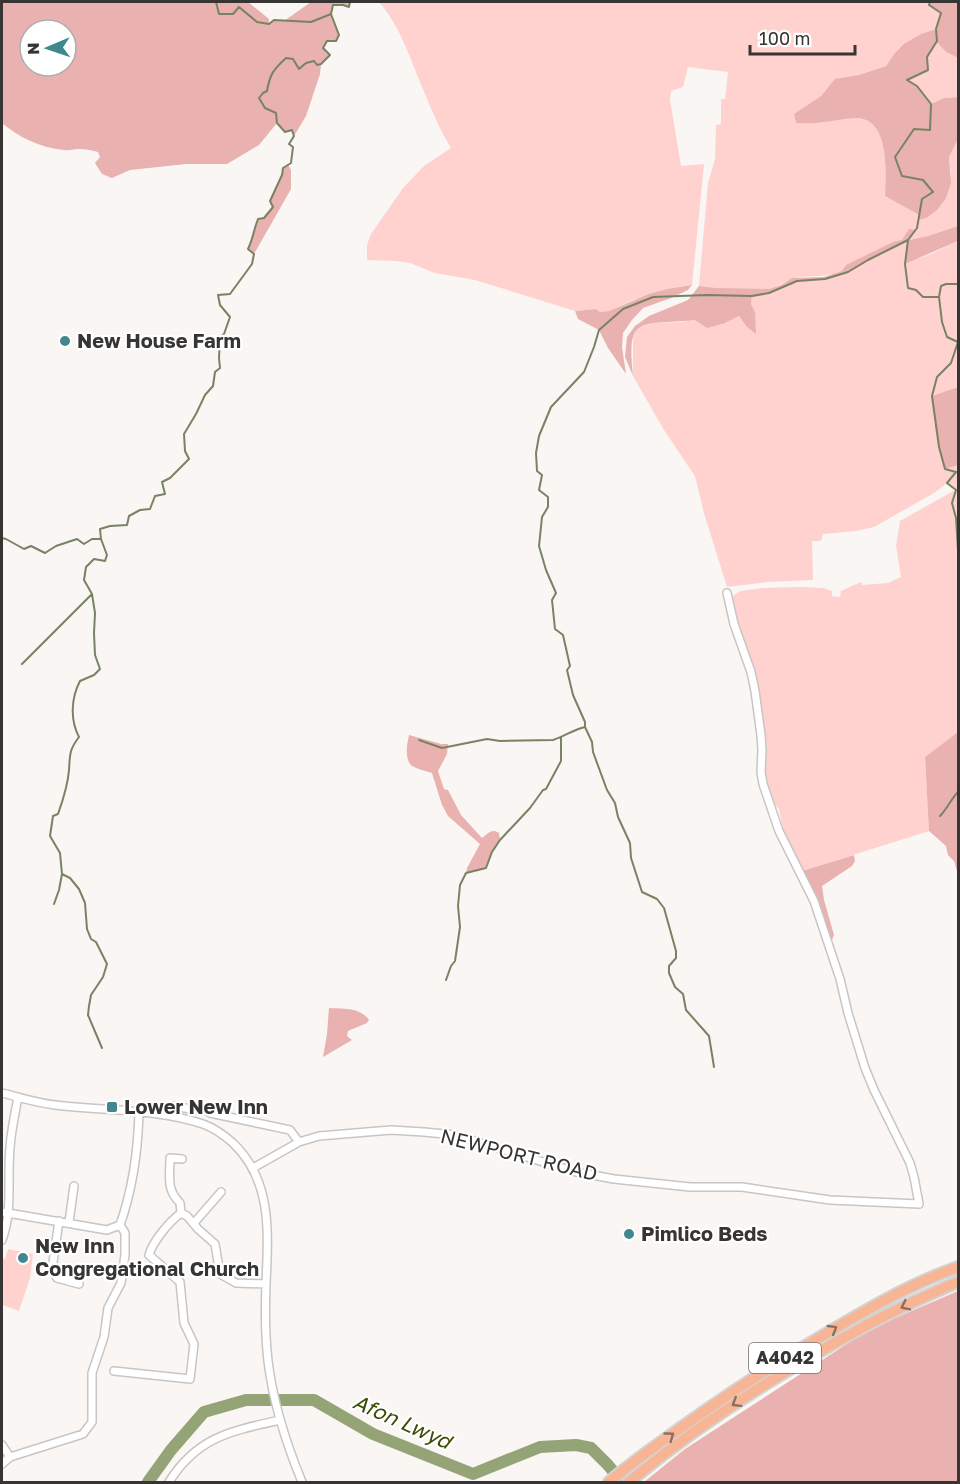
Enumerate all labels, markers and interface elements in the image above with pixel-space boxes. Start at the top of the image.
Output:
north arrow [18,18,78,78]
scale bar [750,18,855,56]
text: 100 m [759,27,810,49]
text: N [23,42,43,55]
place label: New House Farm [77,328,241,352]
marker: New House Farm [58,334,72,348]
place label: Lower New Inn [124,1094,268,1118]
marker: Lower New Inn [105,1100,119,1114]
street label: NEWPORT ROAD [438,1123,600,1185]
place label: Pimlico Beds [641,1221,767,1245]
marker: Pimlico Beds [622,1227,636,1241]
place label: New Inn Congregational Church [35,1233,259,1280]
marker: New Inn Congregational Church [16,1251,30,1265]
one-way arrow [901,1299,912,1311]
one-way arrow [827,1325,837,1337]
road number: A4042 [749,1343,821,1373]
water label: Afon Lwyd [349,1388,457,1455]
one-way arrow [732,1396,743,1407]
one-way arrow [663,1432,674,1443]

